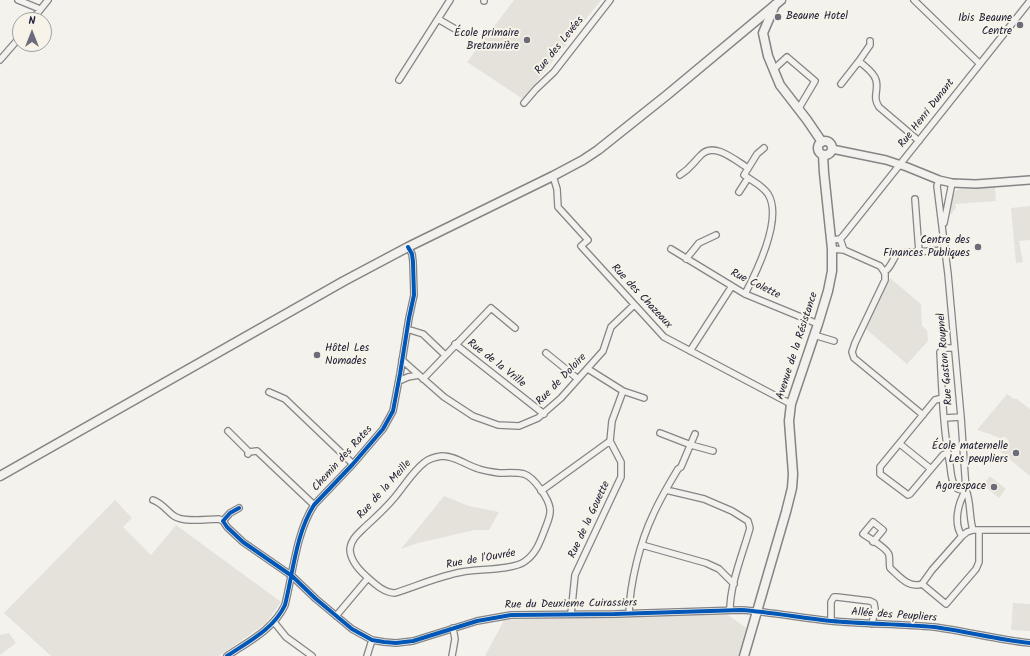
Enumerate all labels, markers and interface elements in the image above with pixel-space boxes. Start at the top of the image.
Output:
place label: Beaune Hotel [786,10,848,24]
north arrow [12,12,52,52]
text: N [29,12,35,30]
marker: Beaune Hotel [773,12,783,22]
place label: Ibis Beaune Centre [958,12,1012,38]
street label: Rue des Levées [533,14,587,78]
marker: Ibis Beaune Centre [1015,20,1025,30]
place label: École primaire Bretonnière [454,27,519,53]
marker: École primaire Bretonnière [522,35,532,45]
street label: Rue Henri Dunant [896,77,958,151]
place label: Centre des Finances Publiques [883,234,970,260]
marker: Centre des Finances Publiques [973,242,983,252]
street label: Rue des Chazeaux [608,262,674,332]
street label: Rue Colette [728,267,782,303]
street label: Avenue de la Résistance [774,291,822,401]
street label: Rue Gaston Roupnel [935,312,957,406]
street label: Rue de la Vrille [464,337,528,391]
place label: Hôtel Les Nomades [325,342,369,368]
marker: Hôtel Les Nomades [312,350,322,360]
street label: Rue de Doloire [534,351,590,409]
street label: Chemin des Rates [310,423,376,495]
place label: École maternelle Les peupliers [932,440,1008,466]
marker: École maternelle Les peupliers [1011,448,1021,458]
street label: Rue de la Meille [355,458,415,522]
street label: Rue de la Gouette [566,479,614,561]
place label: Agorespace [936,480,986,494]
marker: Agorespace [989,482,999,492]
street label: Rue de l'Ouvrée [445,547,517,573]
street label: Rue du Deuxieme Cuirassiers [505,597,637,613]
street label: Allée des Peupliers [851,606,937,626]

